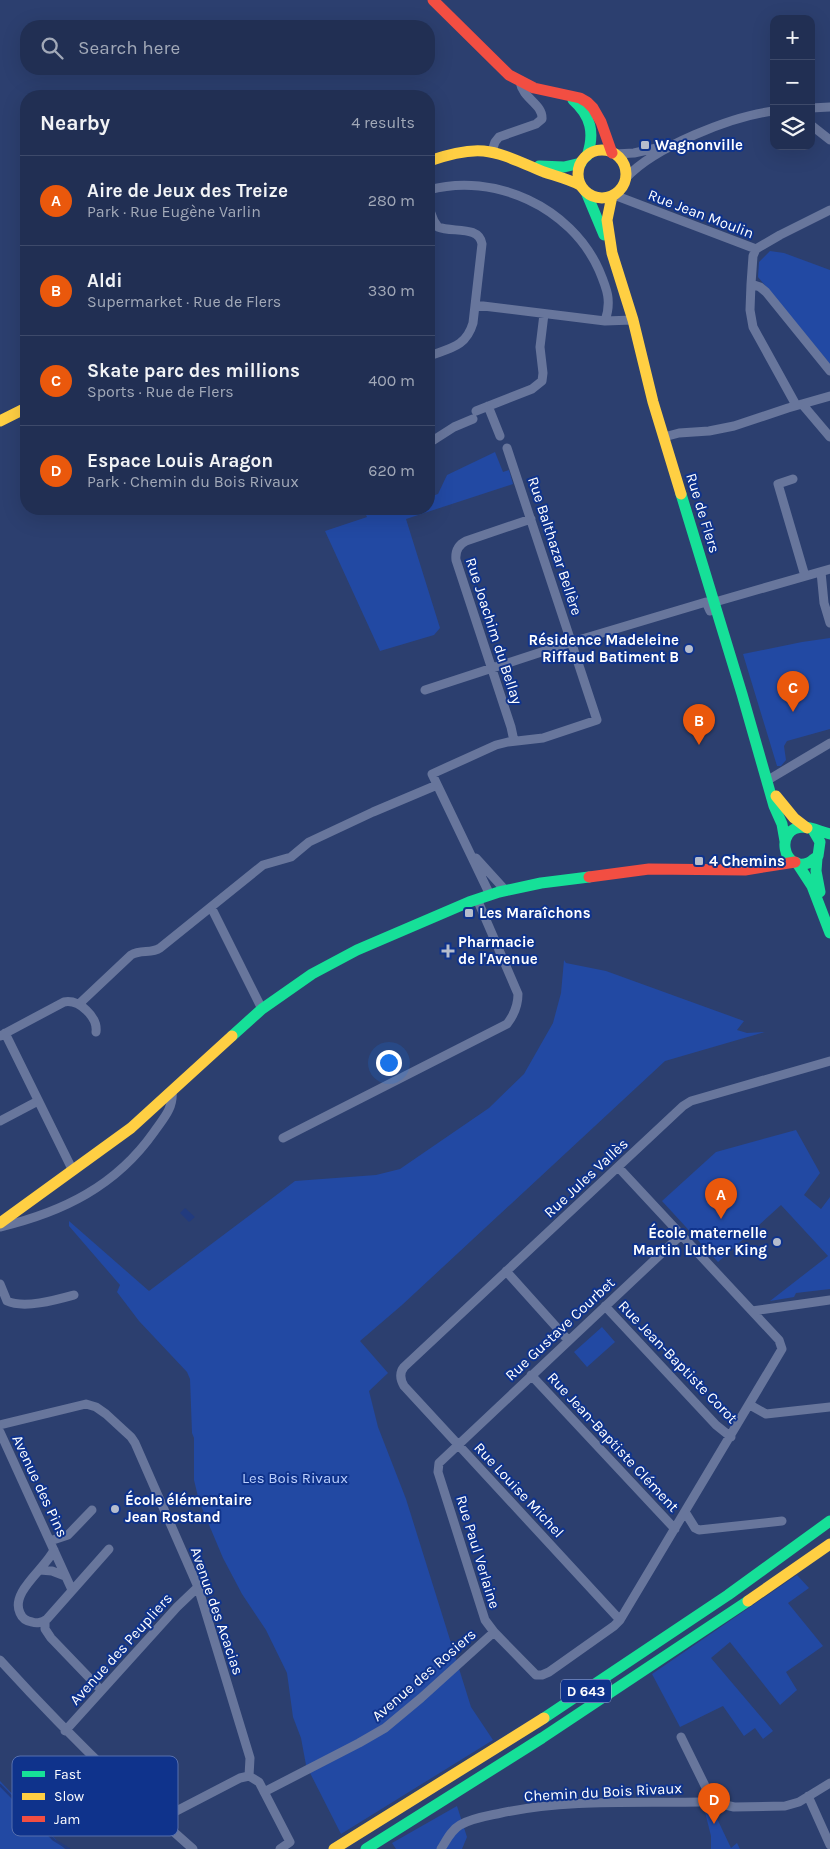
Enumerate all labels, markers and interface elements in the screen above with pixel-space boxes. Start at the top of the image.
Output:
map controls [770,15,815,150]
button: + [770,15,815,60]
search box [20,20,435,75]
icon: search [38,34,66,62]
text: Search here [78,37,180,59]
button: − [770,60,815,105]
button: layers [770,105,815,150]
text: Nearby [40,111,110,135]
text: 4 results [351,113,415,132]
place label: Wagnonville [655,136,743,154]
marker: Wagnonville [639,139,651,151]
text: Aire de Jeux des Treize [87,180,288,202]
street label: Rue Jean Moulin [646,186,756,242]
text: A [51,191,61,210]
text: 280 m [368,191,415,210]
text: Park · Rue Eugène Varlin [87,202,261,221]
text: Aldi [87,270,123,292]
text: B [51,281,61,300]
text: 330 m [368,281,415,300]
text: Supermarket · Rue de Flers [87,292,281,311]
text: Skate parc des millions [87,360,300,382]
text: C [51,371,61,390]
text: 400 m [368,371,415,390]
text: Sports · Rue de Flers [87,382,234,401]
text: Espace Louis Aragon [87,450,273,472]
text: D [51,461,61,480]
text: 620 m [368,461,415,480]
street label: Rue de Flers [682,471,724,555]
text: Park · Chemin du Bois Rivaux [87,472,299,491]
street label: Rue Balthazar Bellère [524,474,586,618]
street label: Rue Joachim du Bellay [462,555,526,707]
place label: Résidence Madeleine Riffaud Batiment B [529,631,679,666]
marker: Résidence Madeleine Riffaud Batiment B [683,643,695,655]
pin: C [777,671,809,712]
pin: B [683,704,715,745]
place label: 4 Chemins [709,852,785,870]
marker: 4 Chemins [693,855,705,867]
place label: Les Maraîchons [479,904,591,922]
marker: Les Maraîchons [463,907,475,919]
place label: Pharmacie de l'Avenue [458,933,538,968]
marker: Pharmacie de l'Avenue [442,945,454,957]
your location [376,1050,402,1076]
street label: Rue Jules Vallès [540,1135,632,1221]
pin: A [705,1178,737,1219]
place label: École maternelle Martin Luther King [633,1223,767,1259]
marker: École maternelle Martin Luther King [771,1236,783,1248]
street label: Rue Gustave Courbet [502,1273,619,1384]
street label: Rue Jean-Baptiste Corot [615,1297,742,1427]
street label: Rue Jean-Baptiste Clément [543,1368,683,1516]
street label: Avenue des Pins [8,1432,72,1540]
street label: Rue Louise Michel [470,1439,568,1541]
park label: Les Bois Rivaux [242,1469,348,1487]
place label: École élémentaire Jean Rostand [125,1490,252,1526]
street label: Rue Paul Verlaine [452,1493,504,1611]
marker: École élémentaire Jean Rostand [109,1503,121,1515]
street label: Avenue des Acacias [187,1545,247,1677]
street label: Avenue des Peupliers [66,1589,176,1709]
street label: Avenue des Rosiers [368,1625,480,1725]
road number: D 643 [561,1680,611,1702]
legend [12,1756,178,1836]
text: Fast [54,1766,81,1783]
street label: Chemin du Bois Rivaux [524,1779,683,1805]
pin: D [698,1783,730,1824]
text: Slow [54,1788,84,1805]
text: Jam [54,1811,80,1828]

